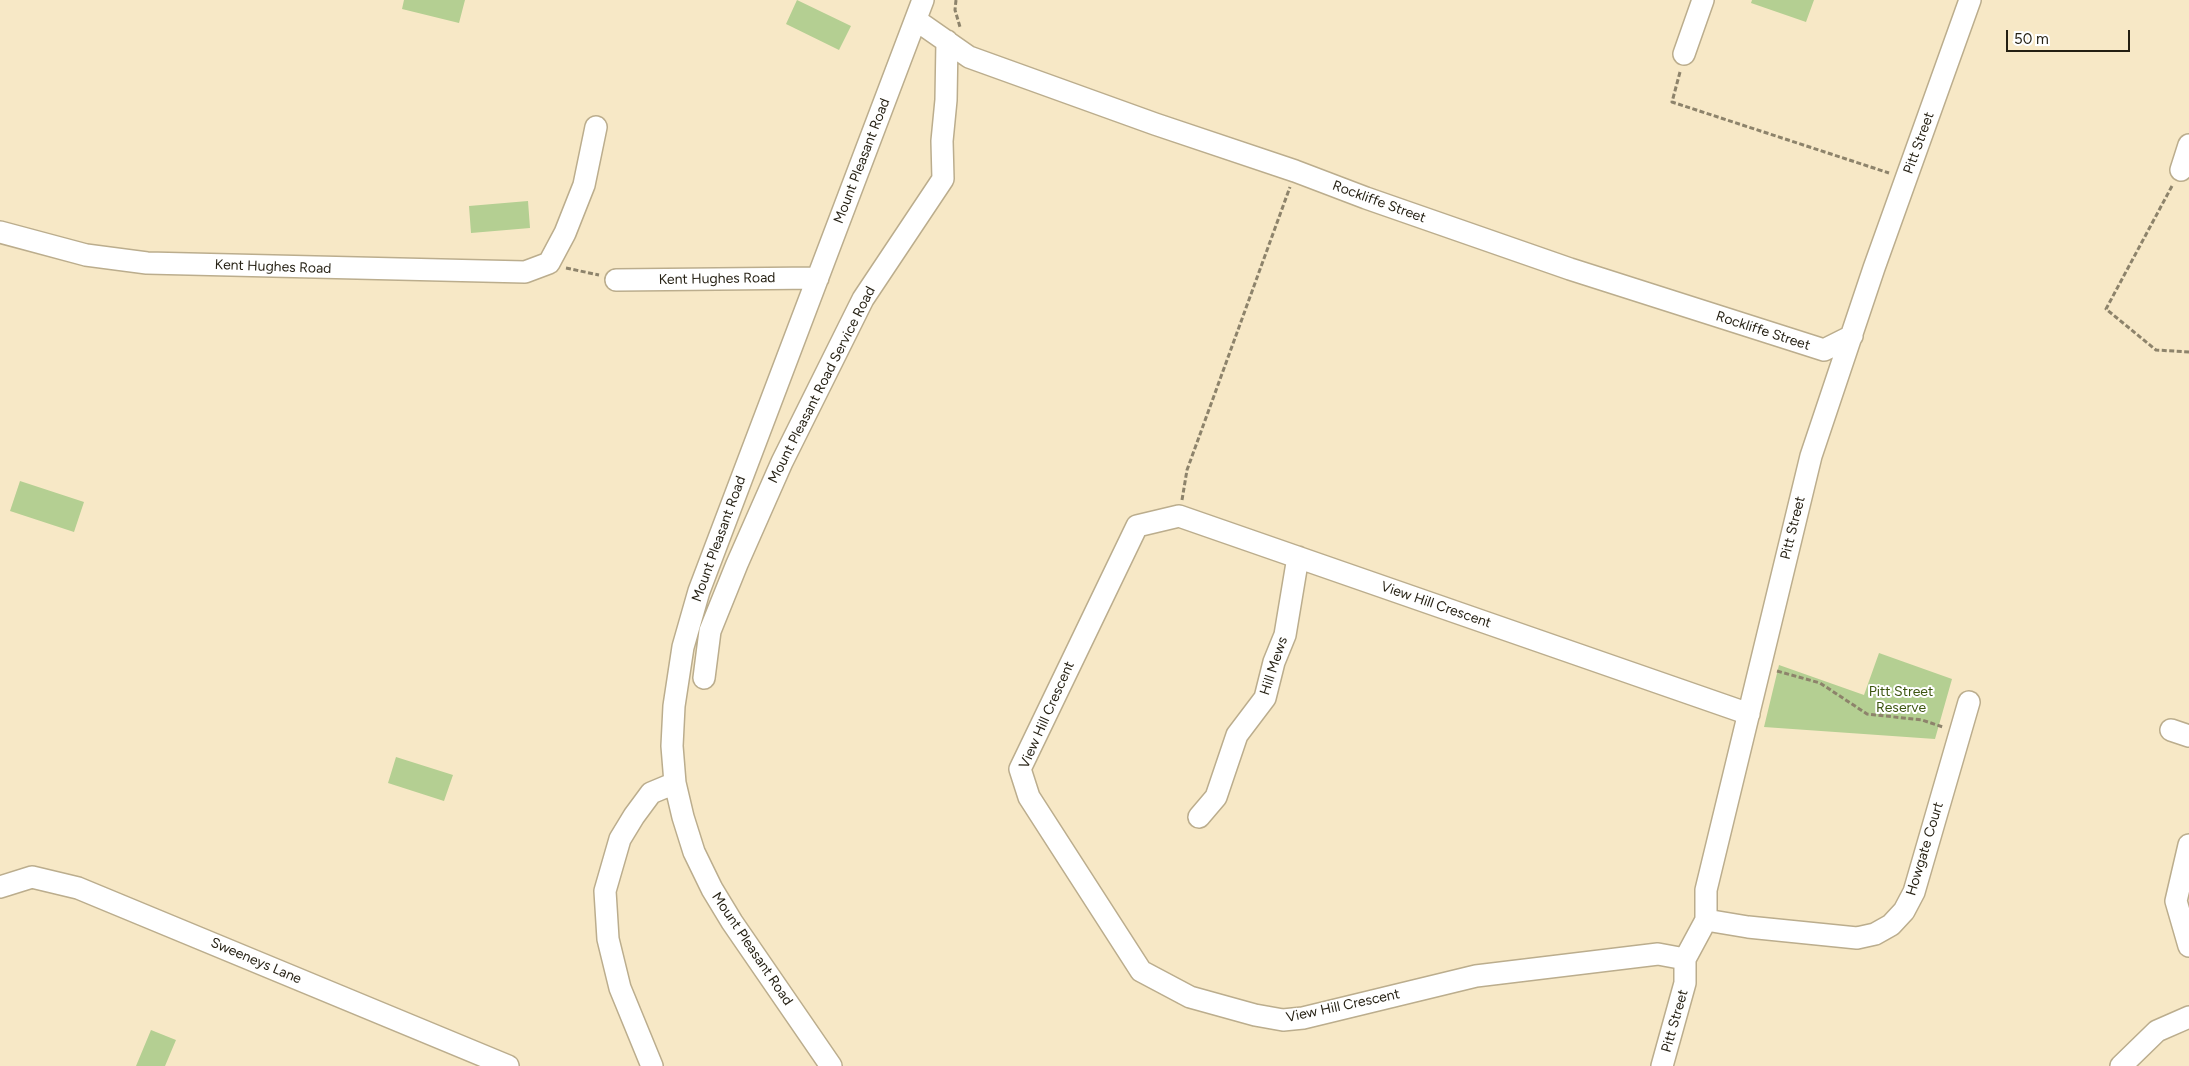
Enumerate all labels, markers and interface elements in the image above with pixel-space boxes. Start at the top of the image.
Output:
scale bar [2009,20,2133,52]
text: 50 m [2014,30,2049,48]
street label: Mount Pleasant Road [830,96,894,226]
street label: Pitt Street [1900,110,1938,176]
street label: Rockliffe Street [1330,177,1428,227]
street label: Kent Hughes Road [214,257,332,277]
street label: Kent Hughes Road [658,270,776,288]
street label: Mount Pleasant Road Service Road [765,284,879,486]
street label: Rockliffe Street [1714,308,1812,354]
street label: Mount Pleasant Road [688,474,750,604]
street label: Pitt Street [1777,495,1809,561]
street label: View Hill Crescent [1379,578,1493,632]
street label: Hill Mews [1257,635,1291,697]
street label: View Hill Crescent [1016,659,1078,771]
park label: Pitt Street Reserve [1869,684,1933,716]
street label: Howgate Court [1903,800,1947,898]
street label: Mount Pleasant Road [708,889,796,1009]
street label: Sweeneys Lane [208,934,304,988]
street label: View Hill Crescent [1285,986,1401,1026]
street label: Pitt Street [1658,988,1692,1054]

